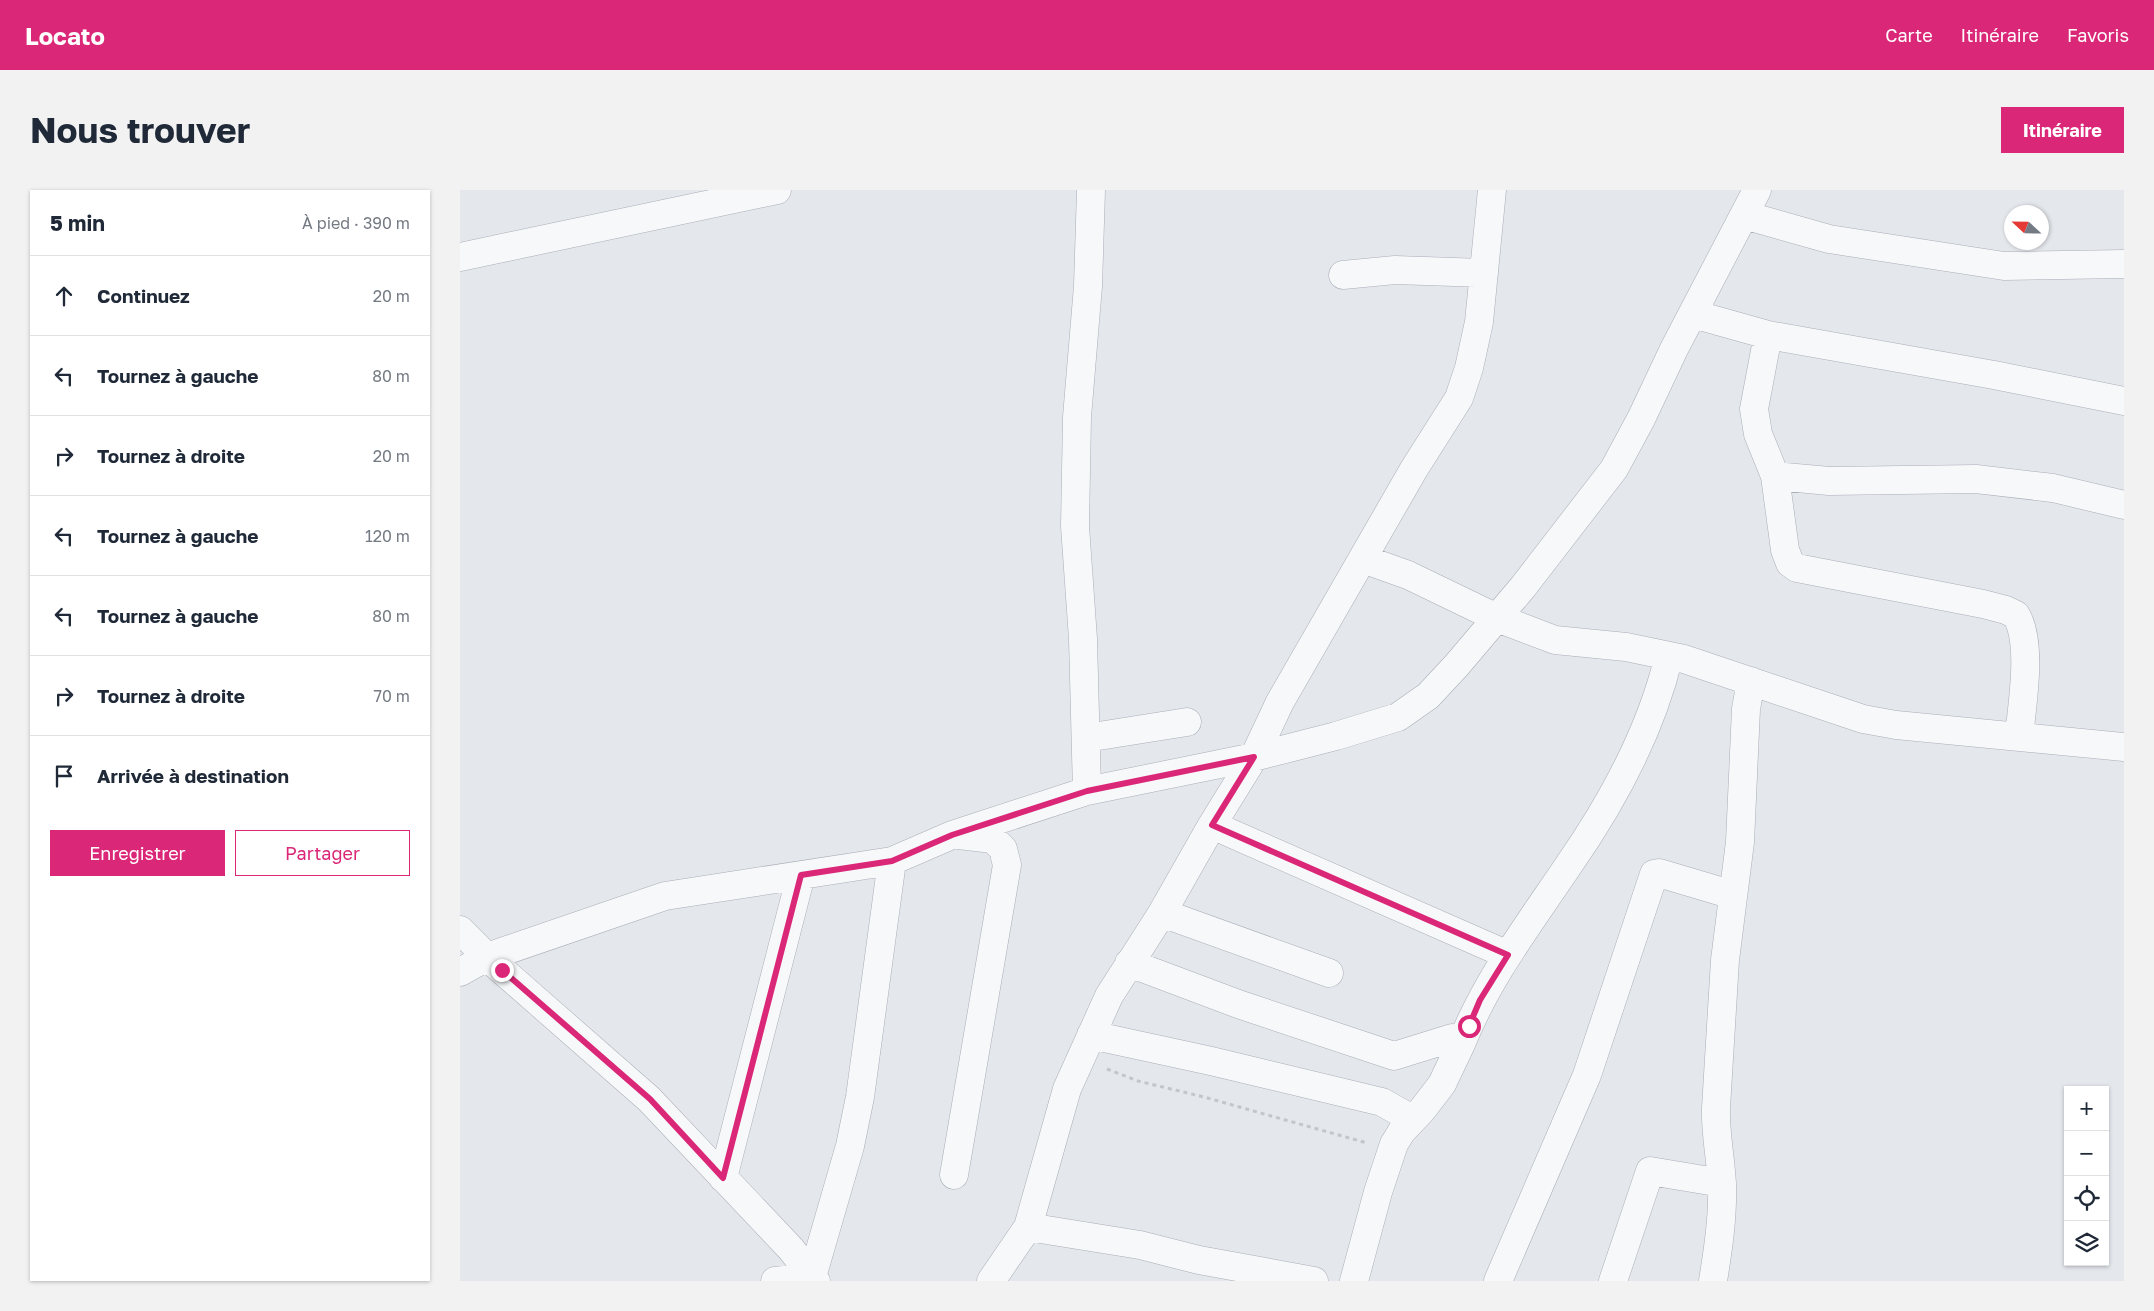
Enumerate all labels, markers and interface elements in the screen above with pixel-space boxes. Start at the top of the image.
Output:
text: Locato [25,21,105,50]
text: Carte [1885,24,1933,46]
text: Itinéraire [1961,24,2039,46]
text: Favoris [2067,24,2129,46]
button: Itinéraire [2001,107,2124,153]
text: Nous trouver [30,109,250,151]
north arrow [2004,205,2049,250]
text: 5 min [50,210,105,236]
text: À pied · 390 m [302,213,410,233]
icon: ahead [50,282,78,310]
text: Continuez [97,284,190,307]
text: 20 m [373,286,410,306]
icon: left [50,362,78,390]
text: Tournez à gauche [97,364,258,387]
text: 80 m [372,366,410,386]
icon: right [50,442,78,470]
text: Tournez à droite [97,444,245,467]
text: 20 m [373,446,410,466]
icon: left [50,522,78,550]
text: Tournez à gauche [97,524,258,547]
text: 120 m [365,526,410,546]
icon: left [50,602,78,630]
text: Tournez à gauche [97,604,258,627]
text: 80 m [372,606,410,626]
icon: right [50,682,78,710]
text: Tournez à droite [97,684,245,707]
text: 70 m [373,686,410,706]
icon: arrive [50,762,78,790]
text: Arrivée à destination [97,764,289,787]
button: Enregistrer [50,830,225,876]
button: Partager [235,830,410,876]
route end [491,959,514,982]
route start [1458,1015,1481,1038]
map controls [2064,1086,2109,1266]
button: + [2064,1086,2109,1131]
button: − [2064,1131,2109,1176]
button: locate [2064,1176,2109,1221]
button: layers [2064,1221,2109,1266]

